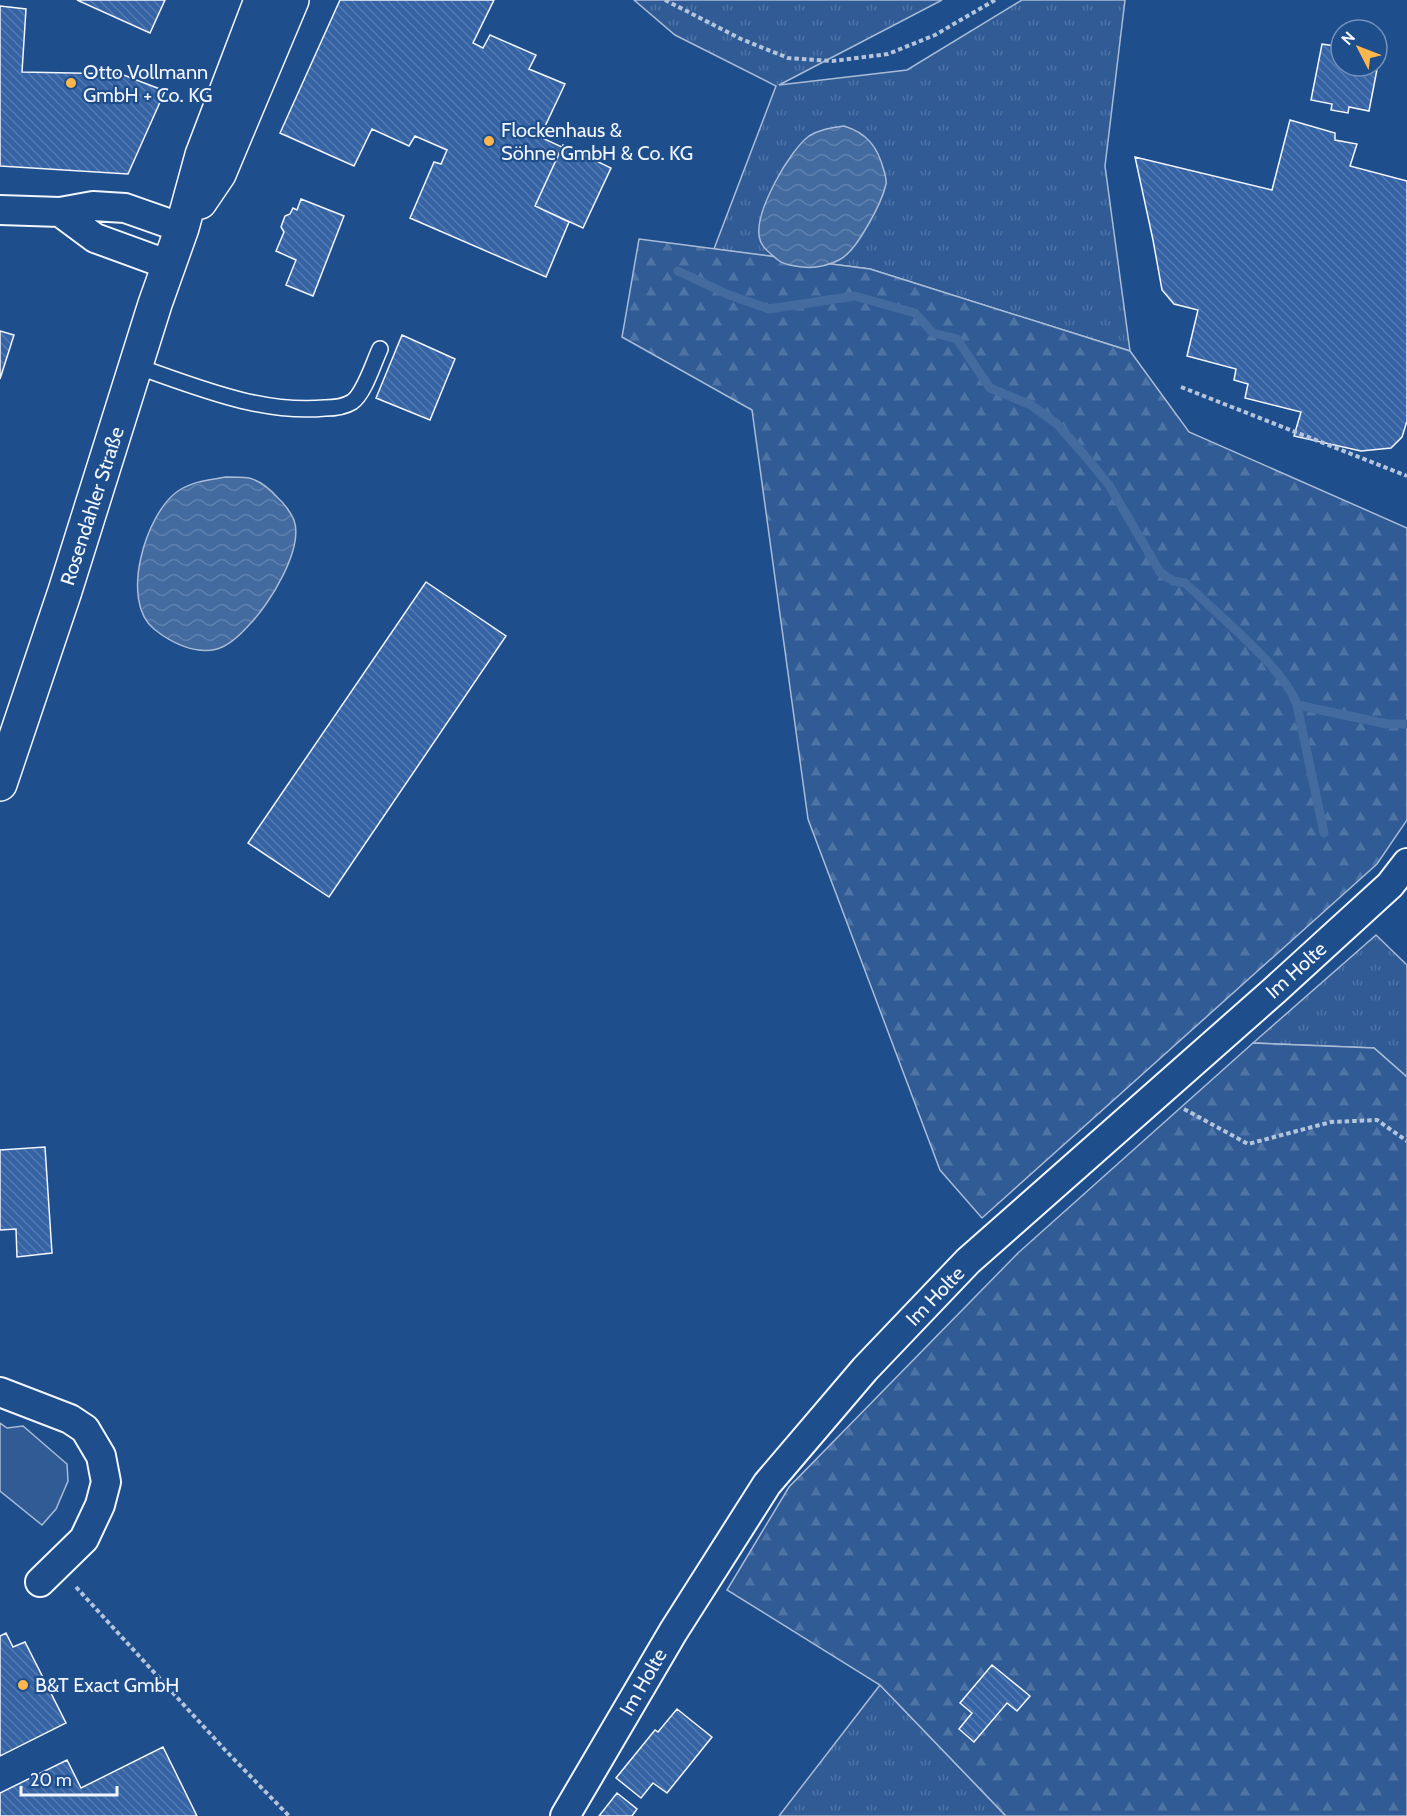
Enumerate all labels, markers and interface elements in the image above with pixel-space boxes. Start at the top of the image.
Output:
north arrow [1329,18,1389,78]
text: N [1337,28,1359,49]
place label: Otto Vollmann GmbH + Co. KG [83,60,212,107]
marker: Otto Vollmann GmbH + Co. KG [64,76,78,90]
place label: Flockenhaus & Söhne GmbH & Co. KG [501,118,693,165]
marker: Flockenhaus & Söhne GmbH & Co. KG [482,134,496,148]
street label: Rosendahler Straße [55,424,129,588]
street label: Im Holte [1261,937,1331,1003]
street label: Im Holte [901,1261,969,1331]
street label: Im Holte [614,1644,672,1720]
place label: B&T Exact GmbH [35,1673,179,1697]
marker: B&T Exact GmbH [16,1678,30,1692]
scale bar [21,1759,117,1797]
text: 20 m [30,1769,72,1791]

